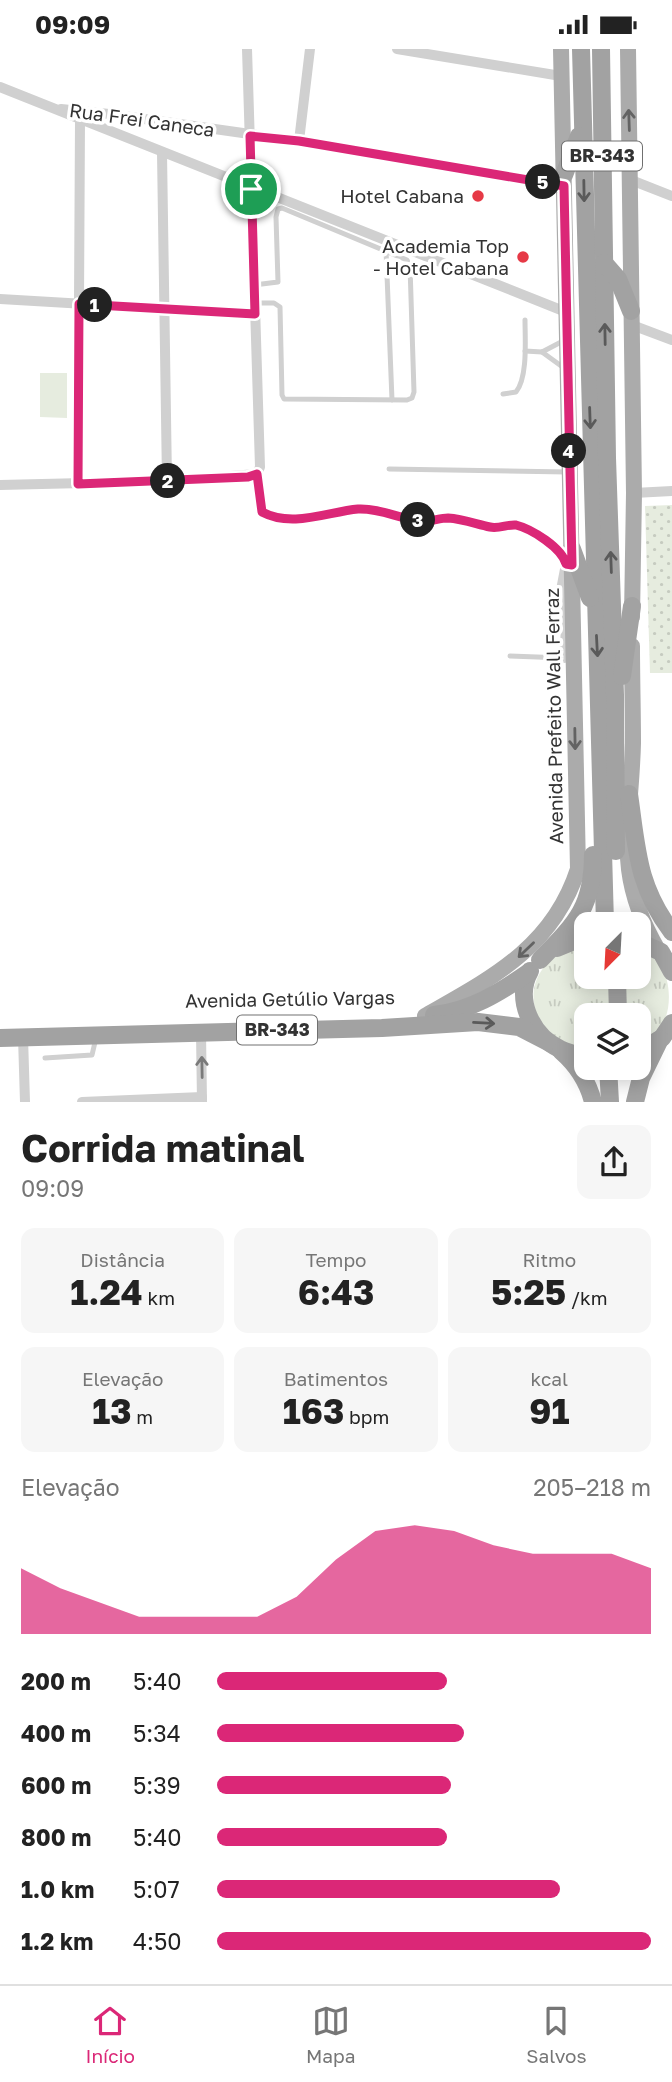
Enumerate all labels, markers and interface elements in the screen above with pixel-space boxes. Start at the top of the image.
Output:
text: 09:09 [35,9,110,40]
street label: Rua Frei Caneca [68,98,216,141]
one-way arrow [623,109,636,132]
road number: BR-343 [562,141,642,171]
pin [221,159,281,219]
pin: 5 [526,165,560,199]
icon: arrive [232,170,270,208]
text: 5 [537,170,548,193]
one-way arrow [577,179,591,202]
place label: Hotel Cabana [340,184,464,207]
marker: Hotel Cabana [470,188,486,204]
place label: Academia Top - Hotel Cabana [373,234,509,279]
marker: Academia Top - Hotel Cabana [515,249,531,265]
pin: 1 [78,287,112,323]
text: 1 [90,293,99,316]
one-way arrow [598,323,612,346]
one-way arrow [583,406,596,429]
pin: 4 [552,433,586,469]
text: 4 [563,439,574,462]
pin: 2 [150,463,186,499]
text: 2 [162,469,173,492]
pin: 3 [400,503,436,538]
text: 3 [412,508,423,531]
one-way arrow [604,550,617,573]
street label: Avenida Prefeito Wall Ferraz [540,588,567,844]
one-way arrow [591,634,604,656]
one-way arrow [568,728,582,751]
north arrow [574,912,651,989]
map controls [574,912,651,1080]
one-way arrow [518,942,535,959]
street label: Avenida Getúlio Vargas [185,985,395,1012]
button: layers [574,1003,651,1080]
road number: BR-343 [237,1015,317,1045]
one-way arrow [473,1016,496,1029]
one-way arrow [195,1056,209,1079]
text: Corrida matinal [21,1125,304,1170]
button: share [577,1125,651,1199]
text: 09:09 [21,1174,84,1202]
text: Distância [80,1248,165,1271]
text: Tempo [305,1248,366,1271]
text: Ritmo [522,1248,576,1271]
text: 1.24 [70,1271,143,1313]
text: 6:43 [298,1271,374,1313]
text: 5:25 [491,1271,566,1313]
text: km [143,1286,175,1309]
text: /km [566,1286,608,1309]
text: Elevação [82,1367,163,1390]
text: Batimentos [284,1367,388,1390]
text: kcal [531,1367,568,1390]
text: 13 [92,1390,132,1432]
text: 163 [283,1390,344,1432]
text: 91 [529,1390,569,1432]
text: m [132,1405,153,1428]
text: bpm [344,1405,389,1428]
text: Elevação [21,1473,120,1501]
text: 205–218 m [533,1473,651,1501]
text: 200 m [21,1667,91,1695]
text: 5:40 [133,1667,182,1695]
text: 400 m [21,1719,91,1747]
text: 5:34 [133,1719,181,1747]
text: 600 m [21,1771,91,1799]
text: 5:39 [133,1771,181,1799]
text: 800 m [21,1823,92,1851]
text: 5:40 [133,1823,182,1851]
text: 1.0 km [21,1875,94,1903]
text: 5:07 [133,1875,180,1903]
text: 1.2 km [21,1927,93,1955]
text: 4:50 [133,1927,182,1955]
tab: Início [85,2002,135,2067]
tab: Mapa [306,2002,355,2067]
tab: Salvos [526,2002,587,2067]

